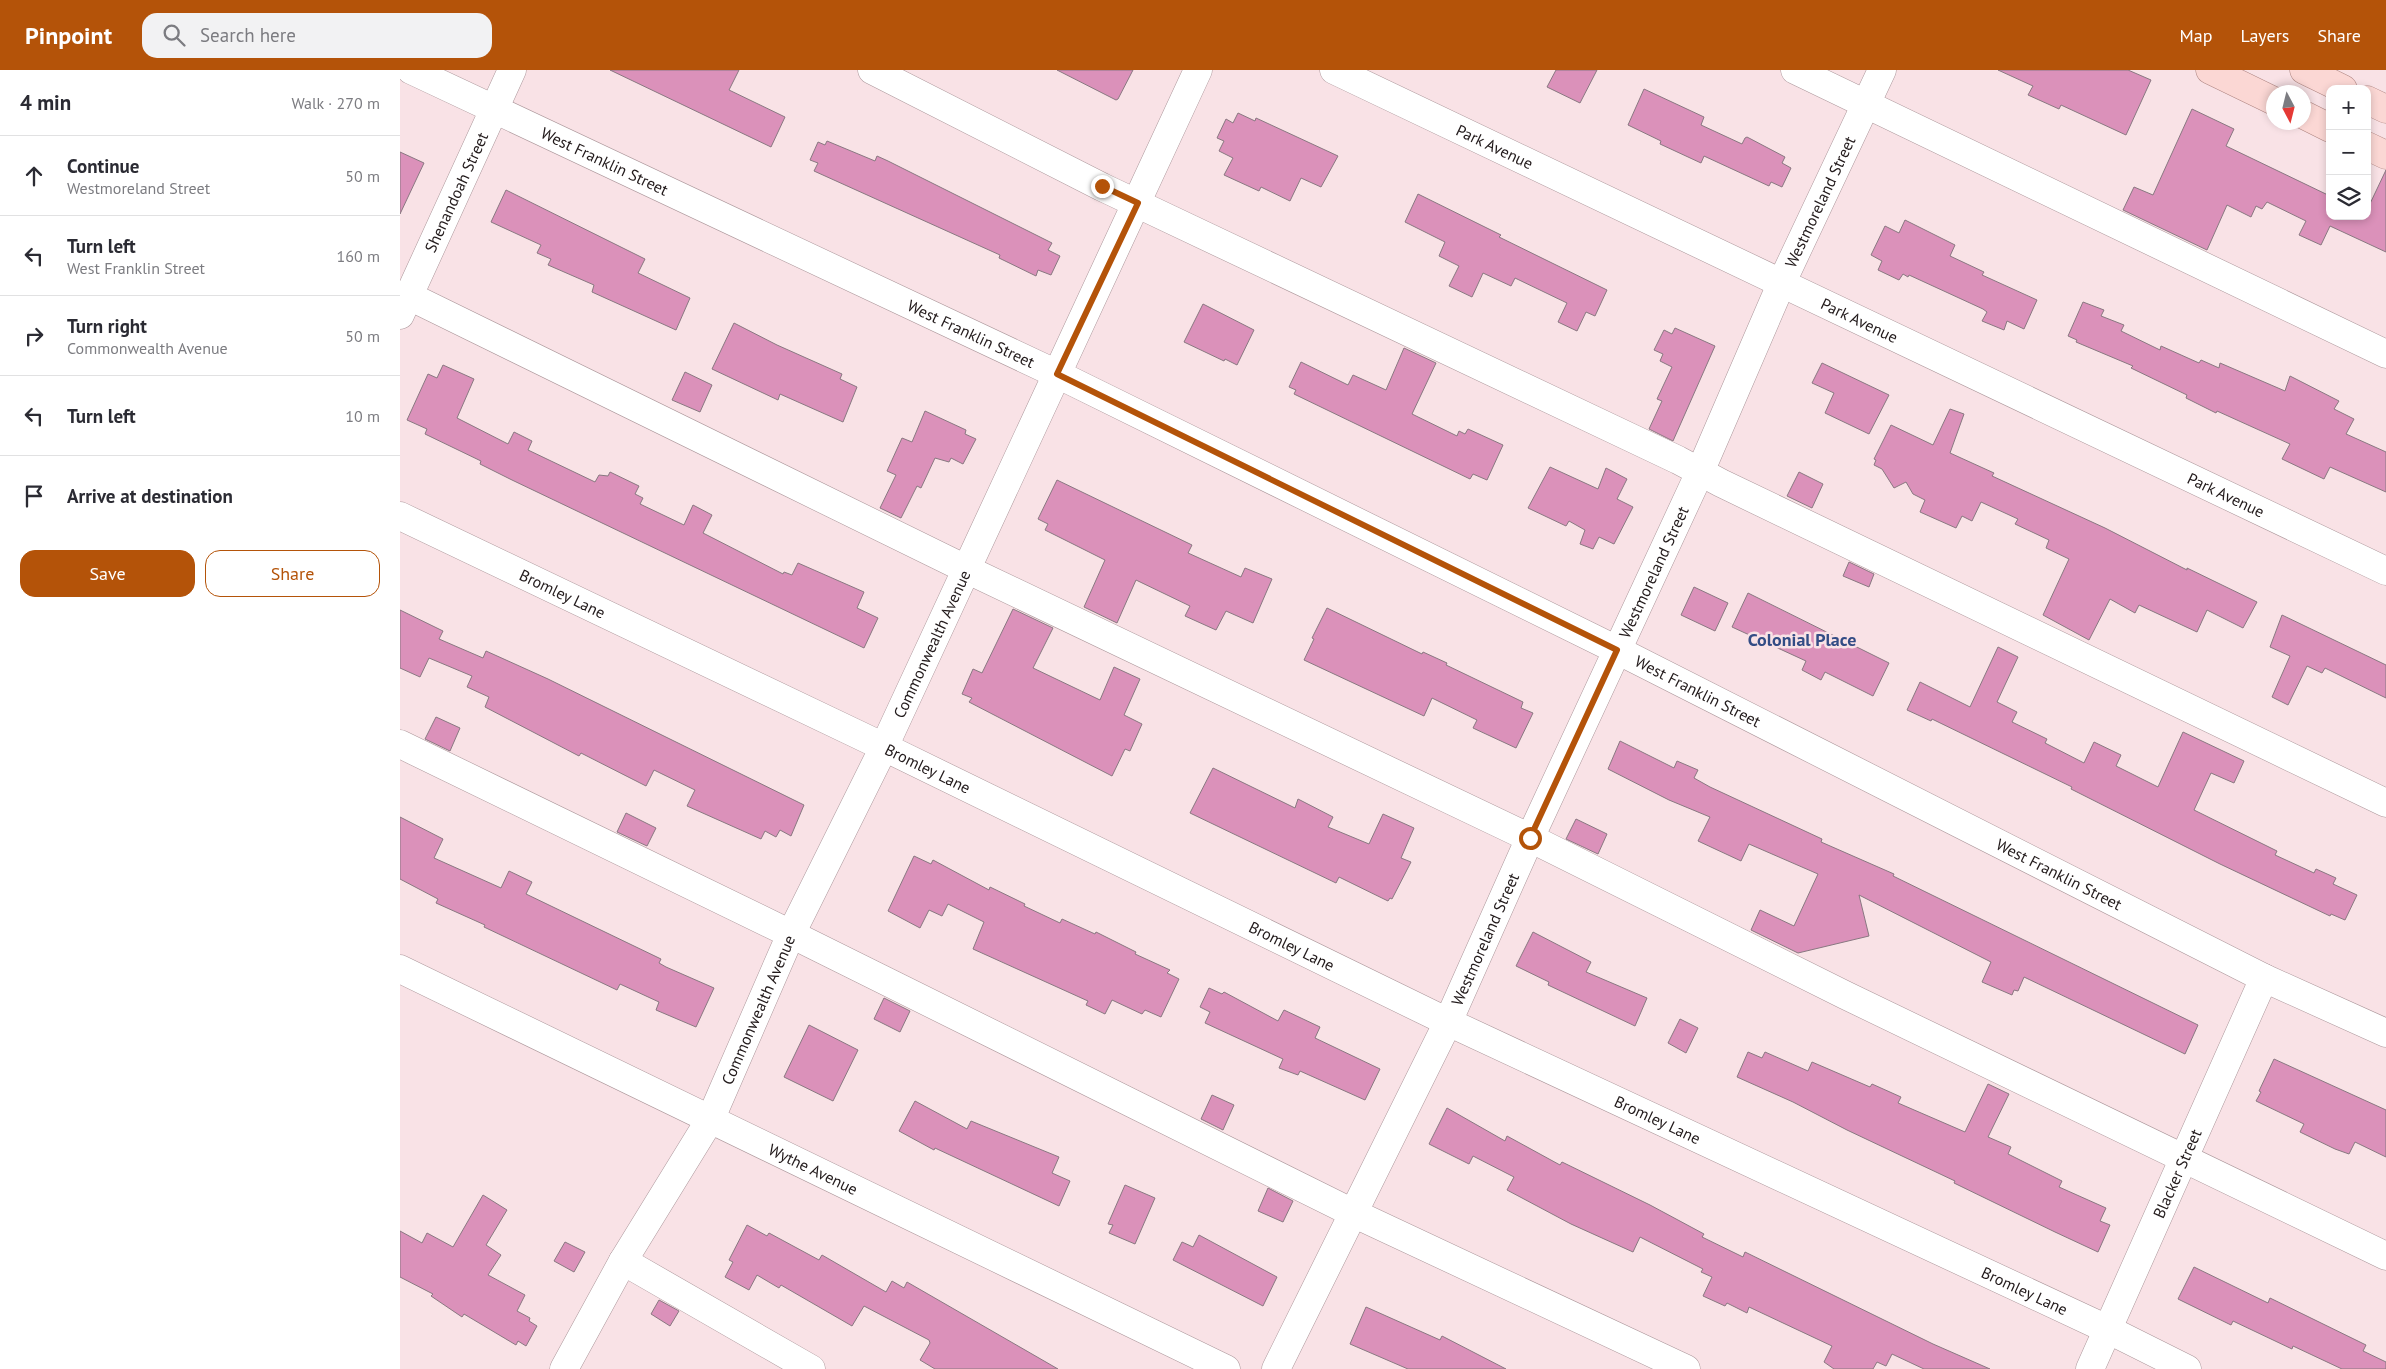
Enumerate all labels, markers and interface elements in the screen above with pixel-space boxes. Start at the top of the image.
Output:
search box [142,13,492,58]
text: Pinpoint [25,20,112,51]
icon: search [160,21,188,49]
text: Search here [200,23,296,47]
text: Map [2180,24,2212,47]
text: Layers [2240,24,2289,47]
text: Share [2317,24,2361,47]
north arrow [2266,85,2311,130]
map controls [2326,85,2371,220]
button: + [2326,85,2371,130]
text: 4 min [20,89,71,116]
text: Walk · 270 m [291,93,380,113]
street label: Park Avenue [1453,120,1536,173]
street label: West Franklin Street [538,123,672,200]
street label: Shenandoah Street [420,128,492,255]
button: − [2326,130,2371,175]
street label: Westmoreland Street [1780,132,1860,271]
text: Continue [67,154,139,178]
icon: ahead [20,162,48,190]
text: 50 m [345,166,380,186]
route end [1091,175,1114,198]
button: layers [2326,175,2371,220]
text: Westmoreland Street [67,178,210,198]
text: Turn left [67,234,136,258]
icon: left [20,242,48,270]
text: 160 m [337,246,380,266]
text: West Franklin Street [67,258,205,278]
street label: Park Avenue [1818,293,1901,347]
street label: West Franklin Street [904,295,1038,372]
text: Turn right [67,314,147,338]
icon: right [20,322,48,350]
text: 50 m [345,326,380,346]
text: Commonwealth Avenue [67,338,228,358]
icon: left [20,402,48,430]
text: Turn left [67,404,136,428]
text: 10 m [345,406,380,426]
street label: Park Avenue [2184,468,2268,522]
icon: arrive [20,482,48,510]
text: Arrive at destination [67,484,233,508]
street label: Westmoreland Street [1614,502,1693,641]
button: Save [20,550,195,597]
button: Share [205,550,380,597]
street label: Bromley Lane [516,565,609,623]
street label: Commonwealth Avenue [889,567,975,721]
district label: Colonial Place [1748,628,1856,651]
street label: West Franklin Street [1632,651,1765,731]
street label: Bromley Lane [882,739,974,798]
route start [1519,827,1542,850]
street label: West Franklin Street [1993,834,2126,915]
street label: Westmoreland Street [1447,869,1523,1009]
street label: Bromley Lane [1246,917,1338,975]
street label: Commonwealth Avenue [717,932,799,1088]
street label: Bromley Lane [1611,1091,1704,1148]
street label: Blacker Street [2148,1125,2206,1221]
street label: Wythe Avenue [765,1139,861,1199]
street label: Bromley Lane [1978,1262,2071,1319]

